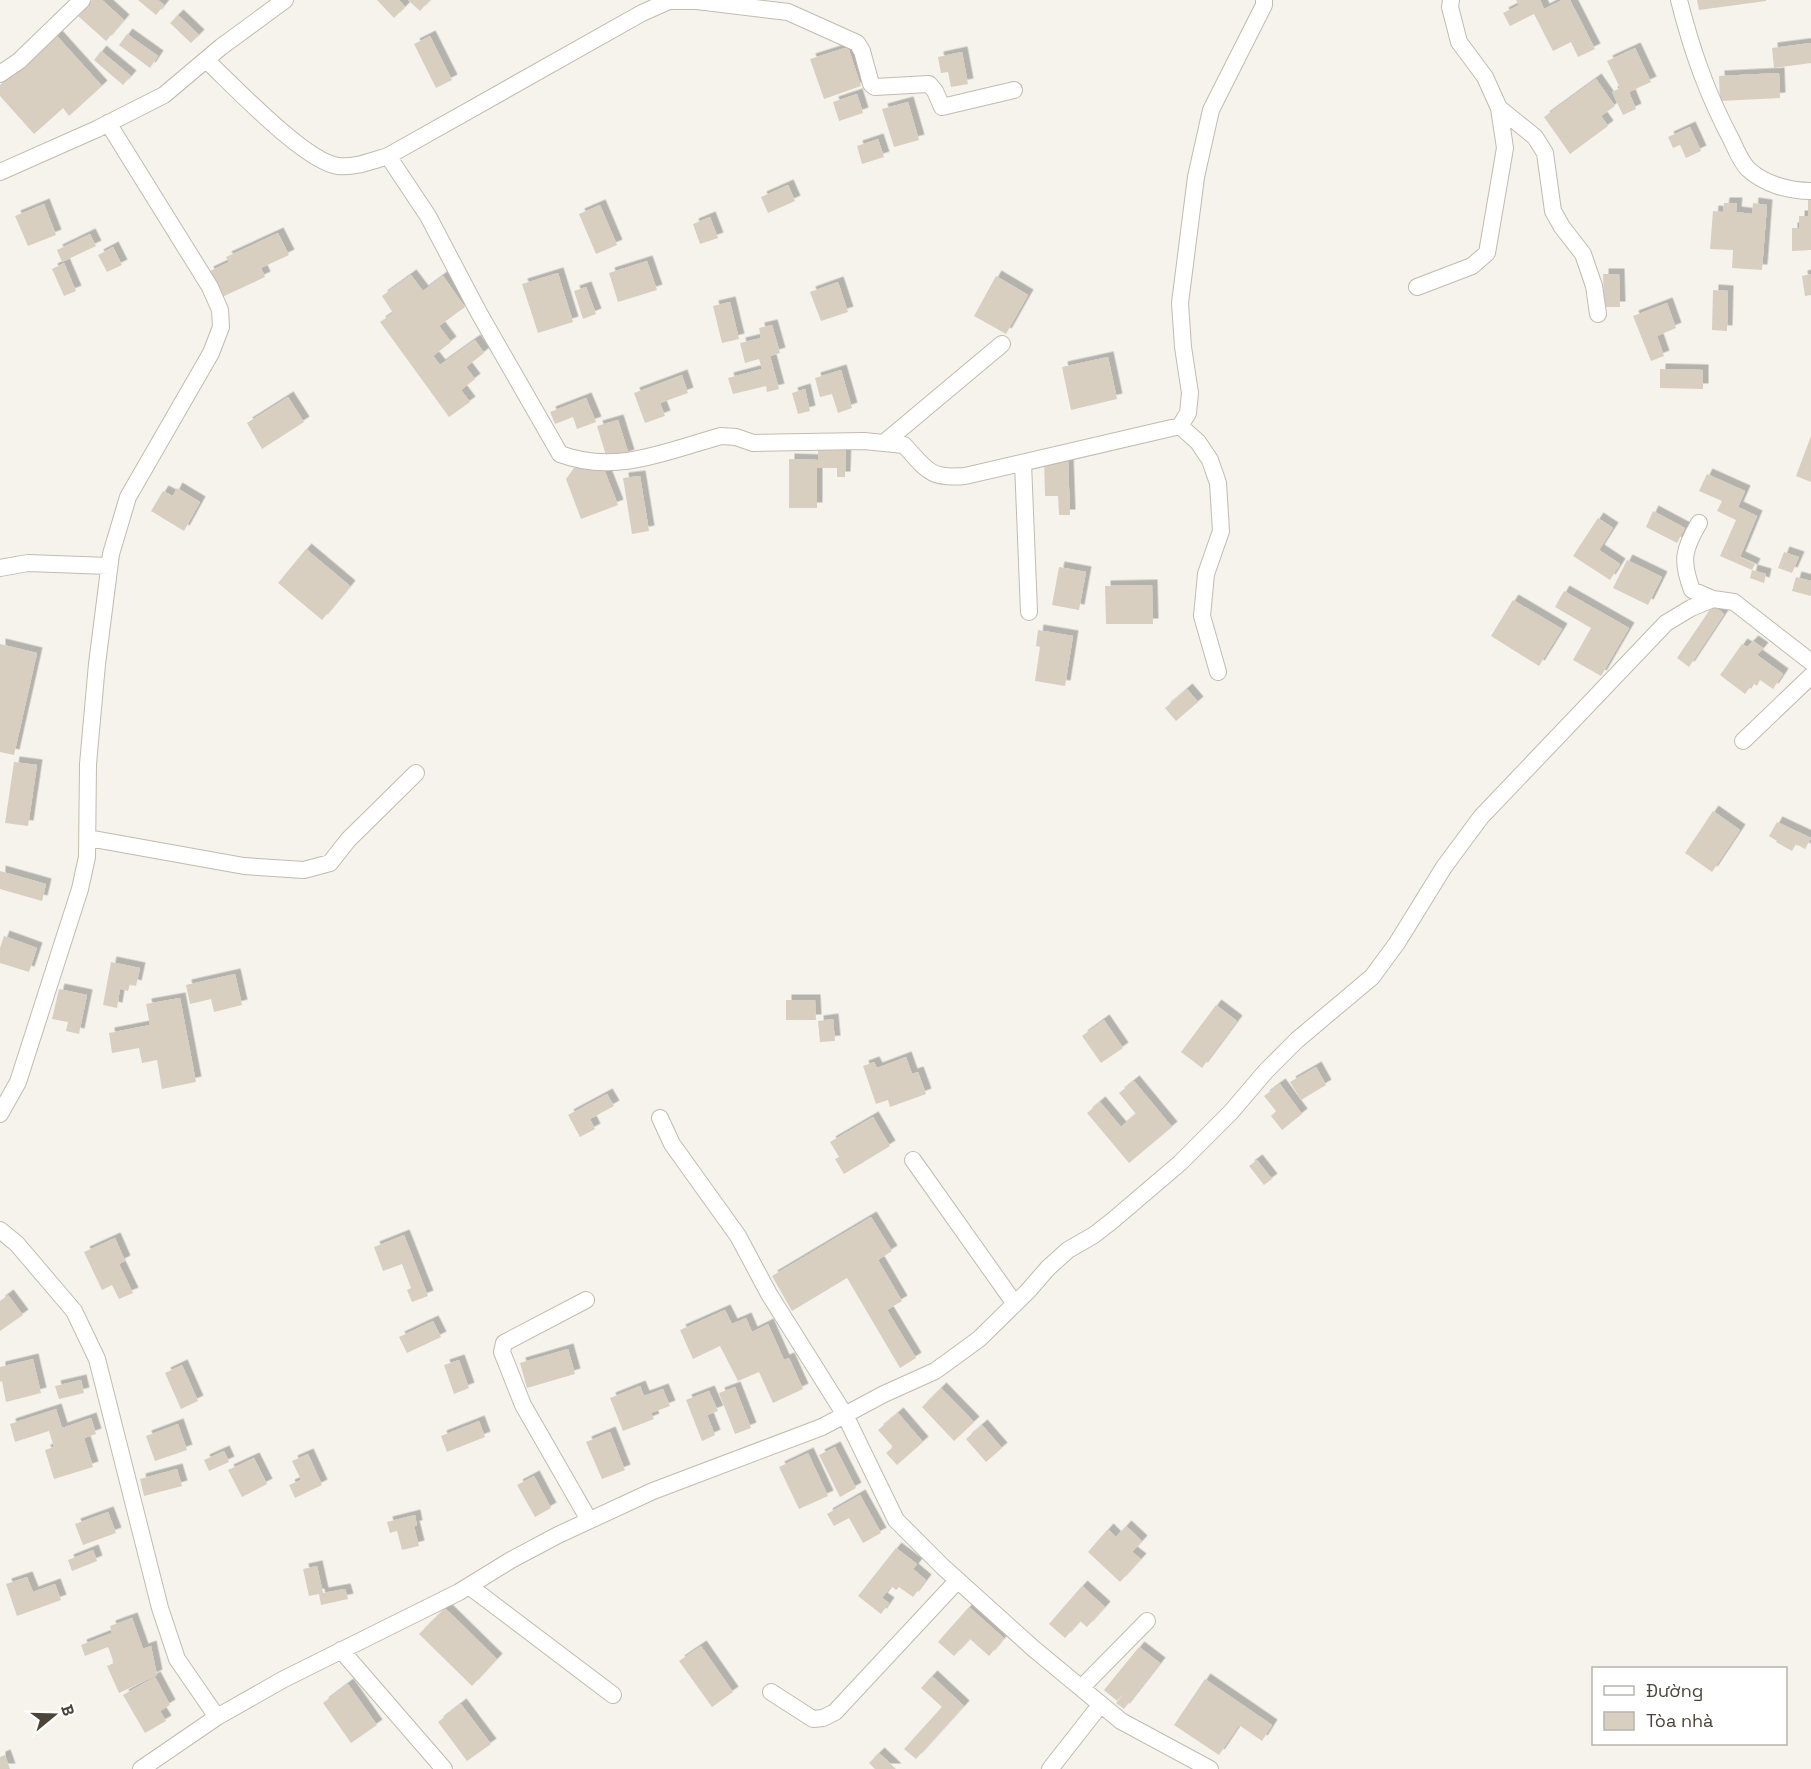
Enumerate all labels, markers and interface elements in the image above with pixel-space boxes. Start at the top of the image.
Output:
legend [1592,1667,1787,1745]
text: Đường [1646,1679,1703,1702]
north arrow [24,1685,84,1745]
text: B [56,1702,79,1719]
text: Tòa nhà [1646,1709,1713,1732]

